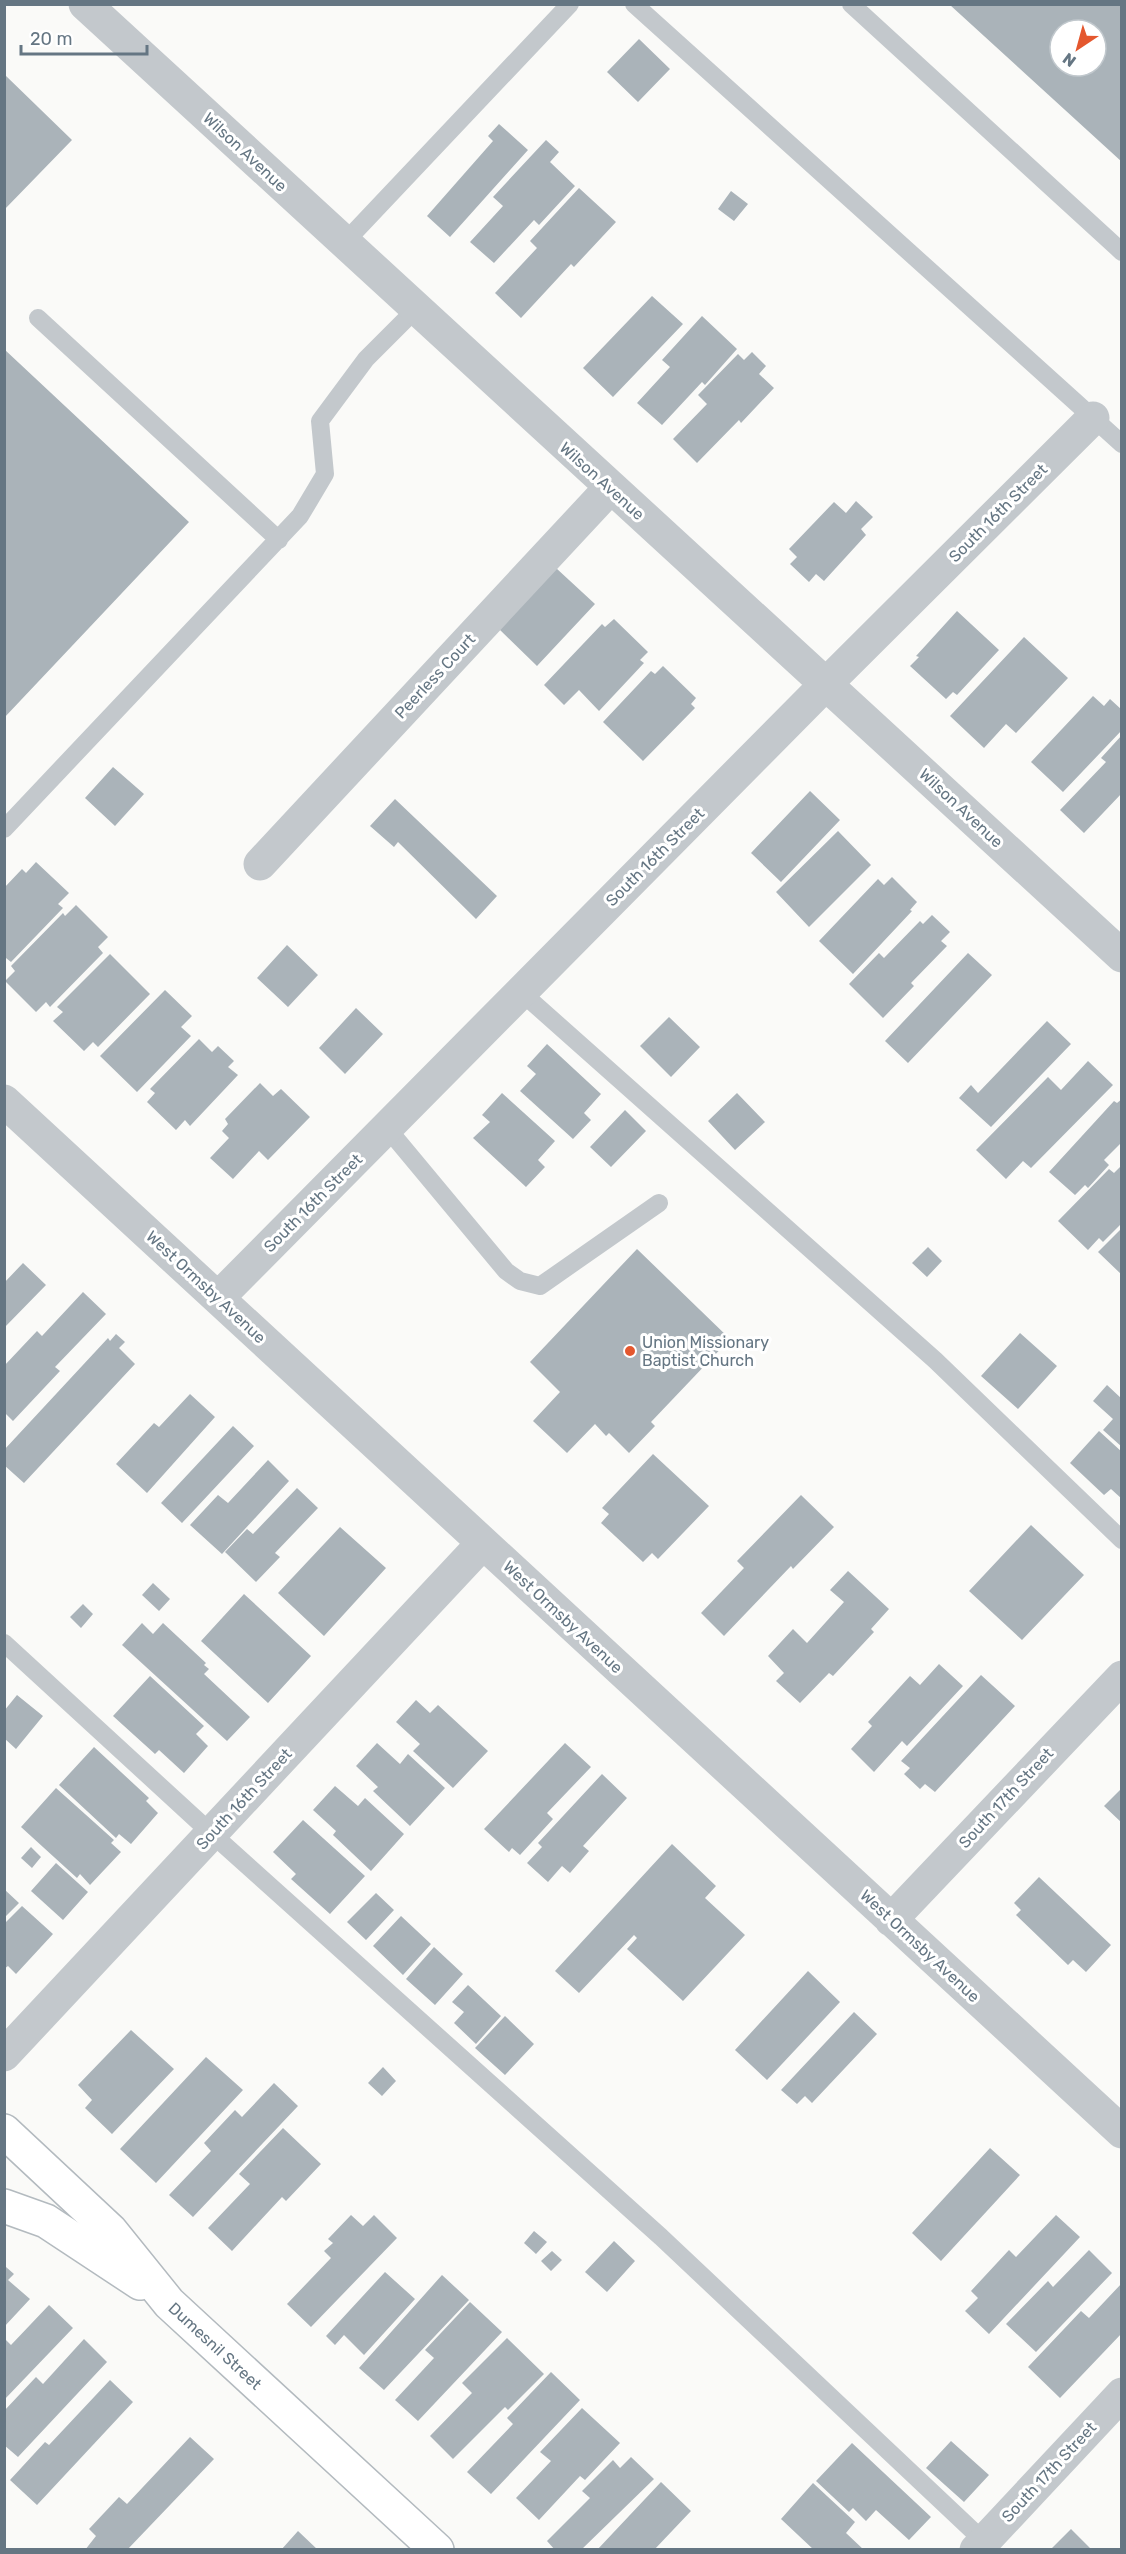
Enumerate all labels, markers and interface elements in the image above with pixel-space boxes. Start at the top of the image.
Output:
scale bar [21,18,147,56]
north arrow [1048,18,1108,78]
text: 20 m [30,28,72,50]
text: N [1059,49,1080,71]
street label: Wilson Avenue [199,109,291,196]
street label: Wilson Avenue [556,438,648,524]
street label: South 16th Street [945,460,1051,566]
street label: Peerless Court [391,630,479,722]
street label: Wilson Avenue [915,765,1007,852]
street label: South 16th Street [602,804,708,910]
street label: South 16th Street [260,1150,366,1256]
street label: West Ormsby Avenue [142,1227,270,1347]
place label: Union Missionary Baptist Church [642,1333,769,1370]
marker: Union Missionary Baptist Church [623,1344,637,1358]
street label: West Ormsby Avenue [499,1557,627,1677]
street label: South 16th Street [192,1744,296,1854]
street label: South 17th Street [955,1744,1057,1852]
street label: West Ormsby Avenue [856,1886,984,2006]
street label: Dumesnil Street [165,2298,266,2393]
street label: South 17th Street [998,2418,1100,2526]

